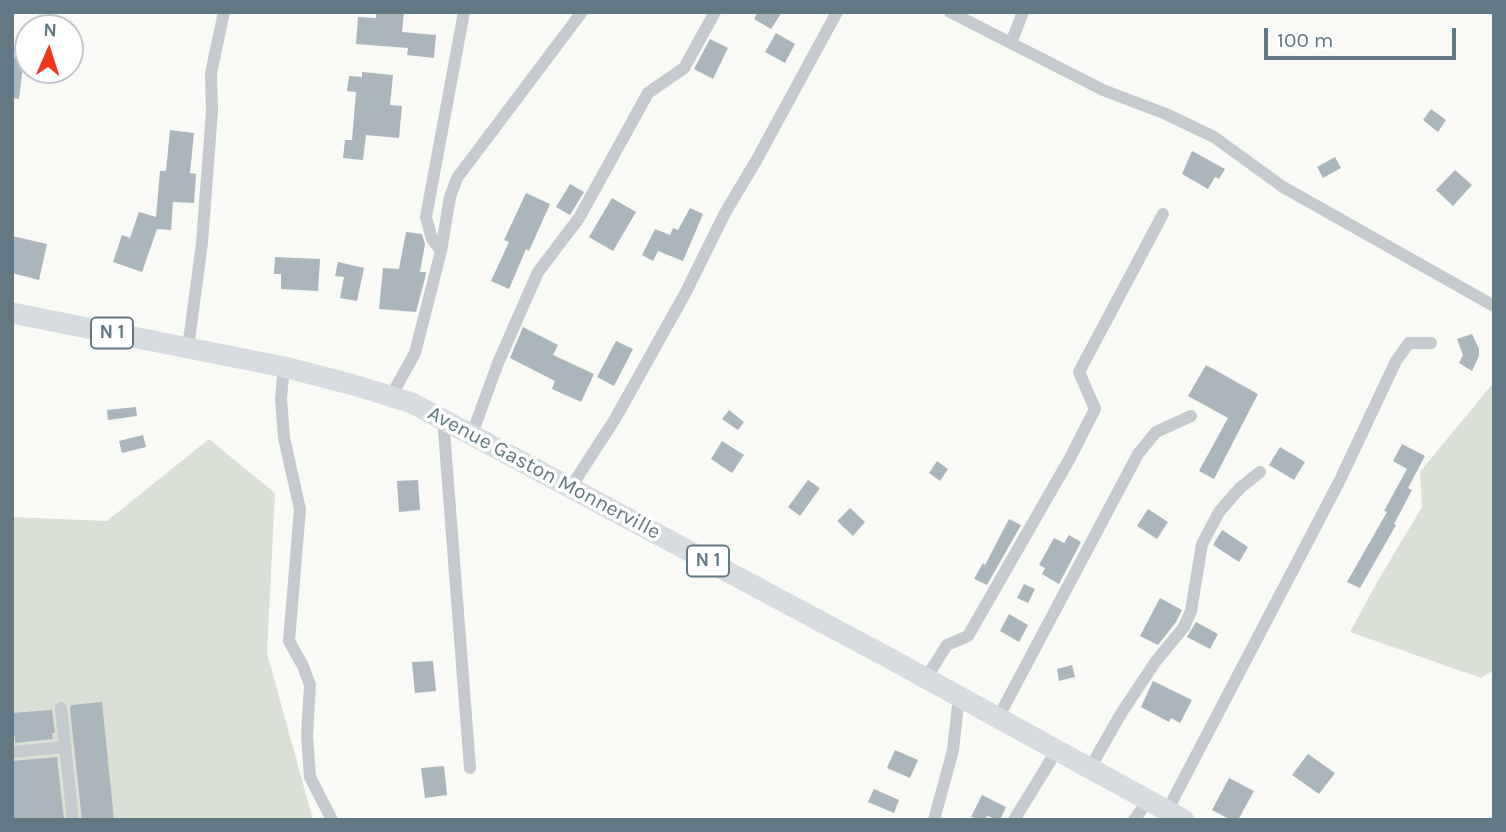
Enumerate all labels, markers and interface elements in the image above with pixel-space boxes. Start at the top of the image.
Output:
north arrow [14,14,84,84]
scale bar [1268,14,1460,58]
text: N [43,19,57,41]
text: 100 m [1277,28,1334,52]
road number: N 1 [91,318,133,348]
street label: Avenue Gaston Monnerville [423,401,665,545]
road number: N 1 [687,546,729,576]

